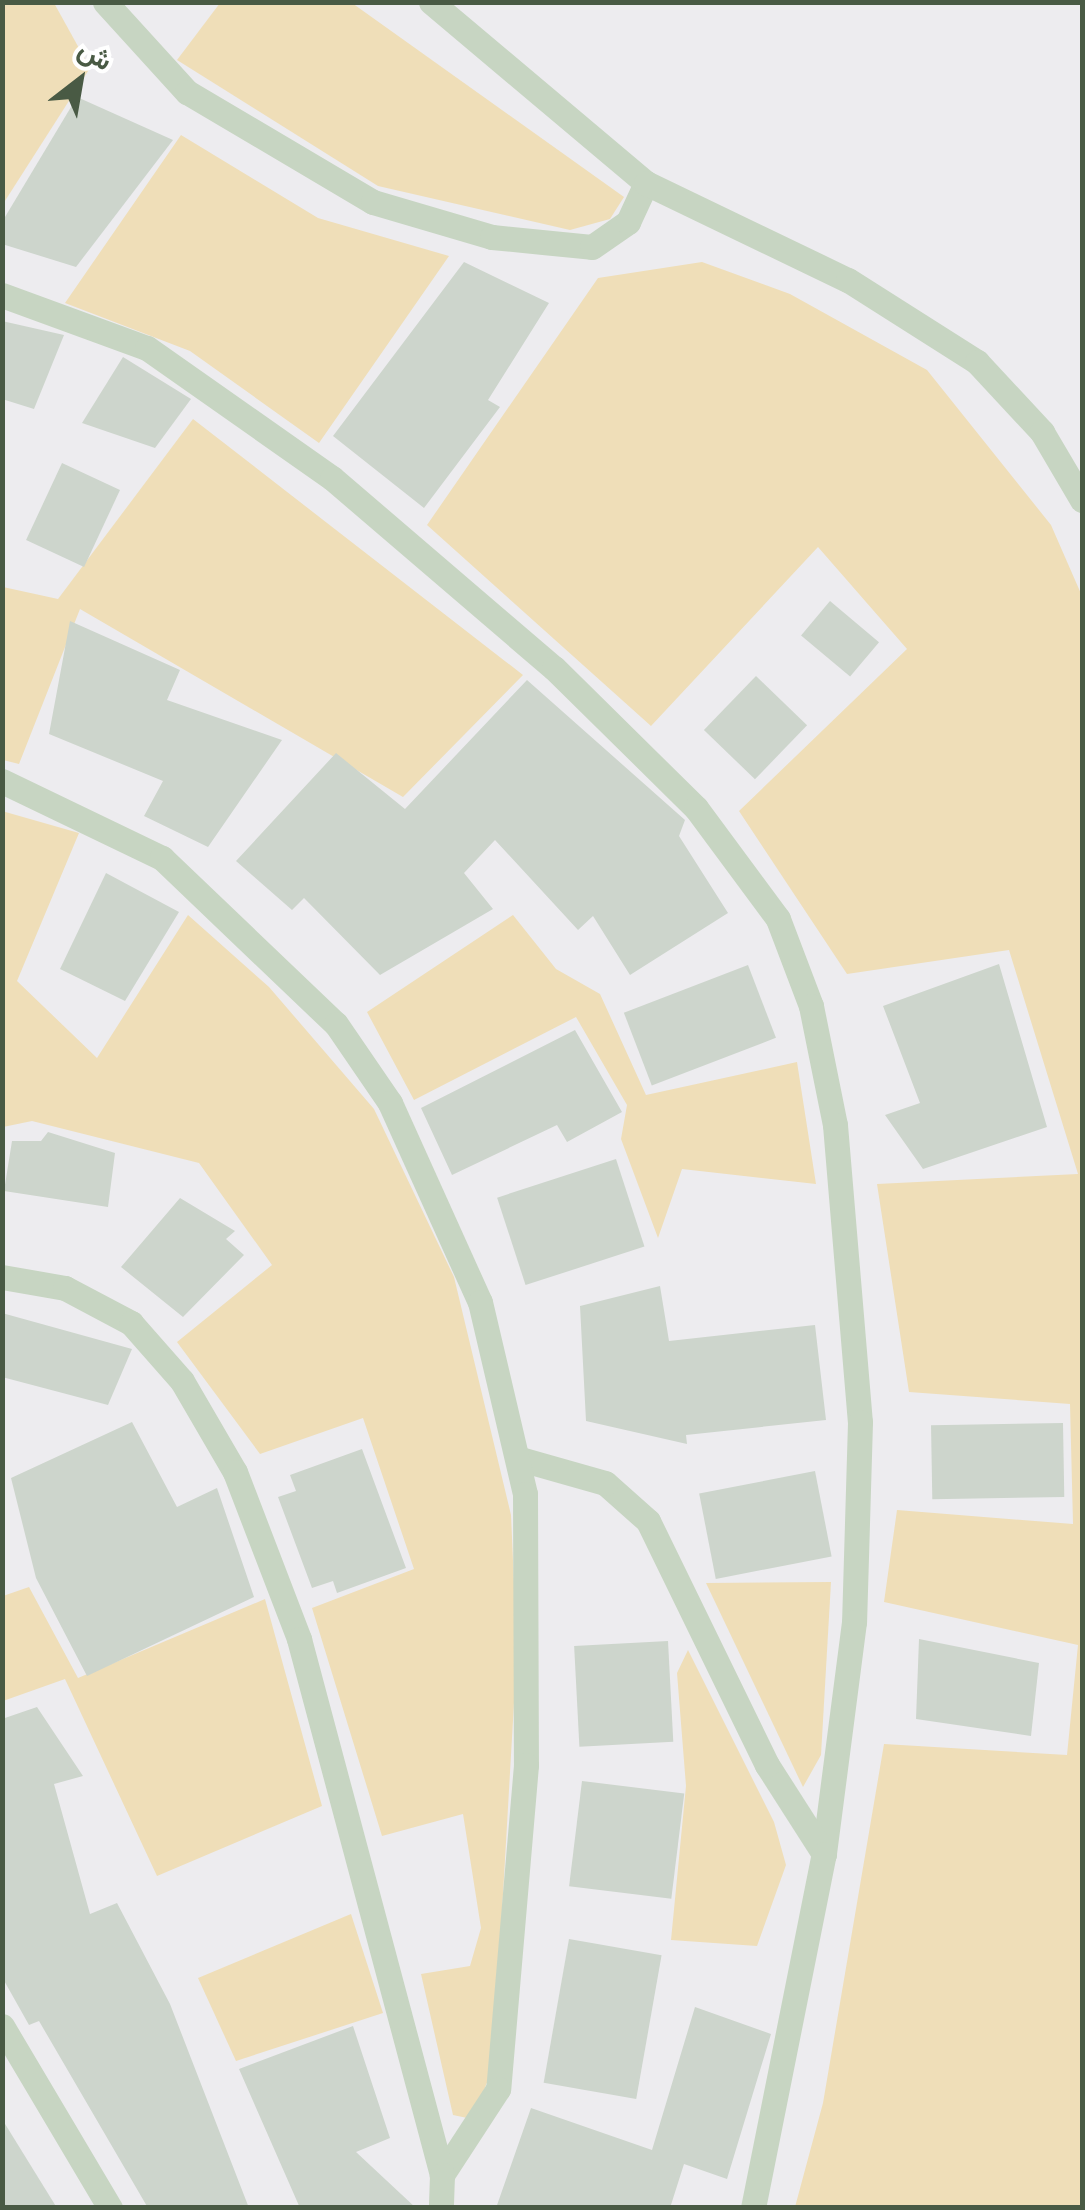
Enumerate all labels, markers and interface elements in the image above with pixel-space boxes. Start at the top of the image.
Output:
text: ش [72,29,120,78]
north arrow [30,30,130,130]

